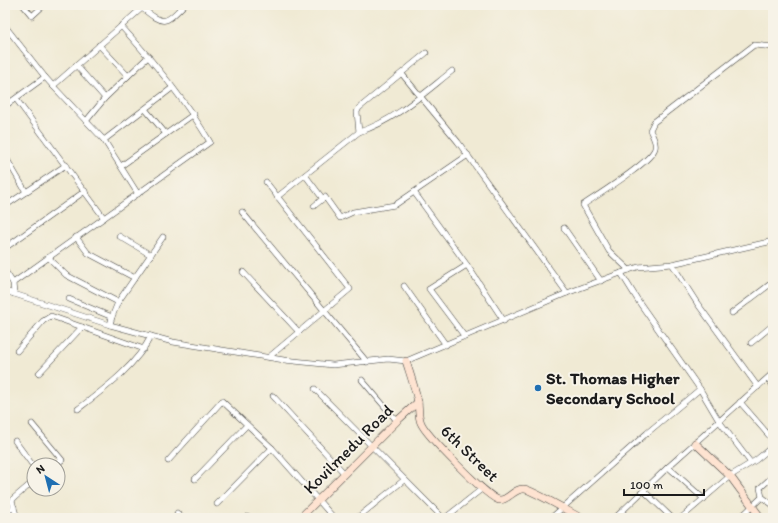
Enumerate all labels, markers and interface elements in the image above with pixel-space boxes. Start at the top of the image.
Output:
place label: St. Thomas Higher Secondary School [546,368,680,409]
marker: St. Thomas Higher Secondary School [533,383,543,393]
street label: Kovilmedu Road [299,400,397,498]
street label: 6th Street [437,420,504,486]
north arrow [26,457,66,497]
text: N [34,462,47,477]
scale bar [624,471,704,497]
text: 100 m [630,478,663,492]

